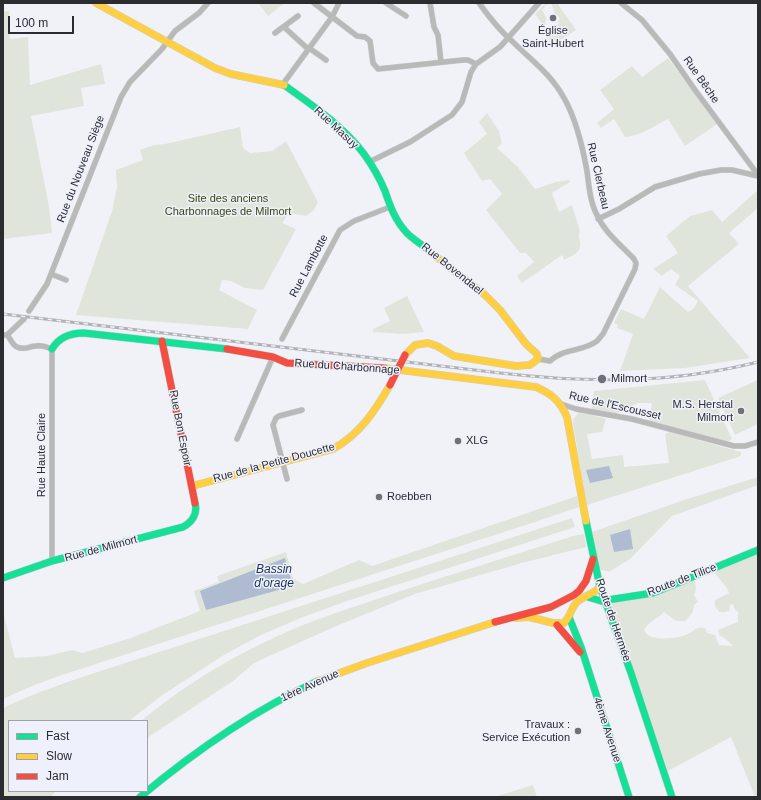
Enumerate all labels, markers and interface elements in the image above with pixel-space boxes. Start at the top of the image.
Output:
scale bar [10,8,76,34]
marker: Église Saint-Hubert [548,13,558,23]
text: 100 m [15,16,48,30]
place label: Église Saint-Hubert [522,24,584,50]
street label: Rue Bêche [680,54,722,106]
street label: Rue Masuy [311,104,361,152]
street label: Rue du Nouveau Siège [54,114,108,224]
street label: Rue Clerbeau [584,141,612,211]
park label: Site des anciens Charbonnages de Milmort [165,192,291,218]
street label: Rue Lambotte [287,232,331,300]
street label: Rue Bovendael [419,240,485,298]
street label: Rue du Charbonnage [294,357,400,377]
place label: Milmort [611,372,647,386]
marker: Milmort [596,373,608,385]
street label: Rue Bon Espoir [166,389,194,467]
street label: Rue de l'Escousset [568,389,662,423]
place label: M.S. Herstal Milmort [672,398,733,424]
marker: M.S. Herstal Milmort [736,406,746,416]
street label: Rue Haute Claire [35,413,49,497]
place label: XLG [466,434,488,448]
marker: XLG [453,436,463,446]
street label: Rue de la Petite Doucette [212,440,336,486]
place label: Roebben [387,490,432,504]
marker: Roebben [374,492,384,502]
street label: Rue de Milmort [63,533,139,565]
street label: Route de Tilice [646,561,718,599]
water label: Bassin d'orage [254,563,294,591]
street label: Route de Hermée [593,577,633,663]
street label: 1ère Avenue [279,667,341,705]
street label: 4ème Avenue [590,696,624,764]
place label: Travaux : Service Exécution [482,718,570,744]
legend [8,720,148,792]
marker: Travaux : Service Exécution [573,726,583,736]
text: Fast [46,729,69,743]
text: Slow [46,749,72,763]
text: Jam [46,769,69,783]

